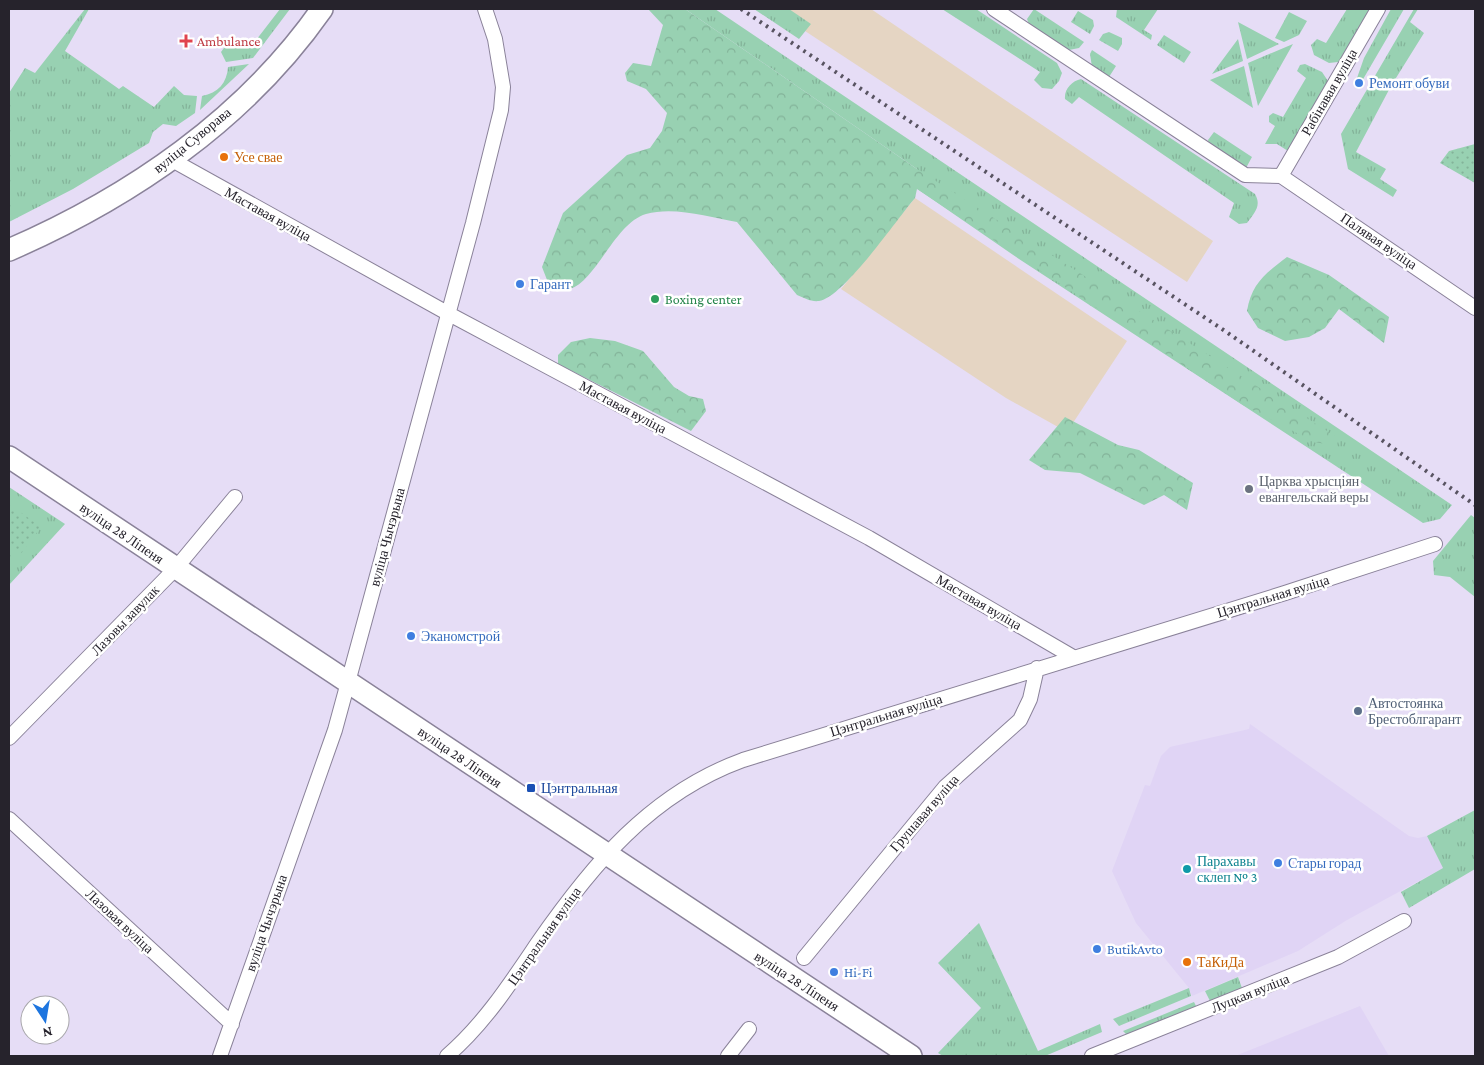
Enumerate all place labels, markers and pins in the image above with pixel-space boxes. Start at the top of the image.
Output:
place label: Ambulance [197,33,260,49]
marker: Ambulance [179,34,193,48]
place label: Ремонт обуви [1369,75,1450,91]
marker: Ремонт обуви [1353,77,1365,89]
place label: Усе свае [234,149,283,165]
marker: Усе свае [218,151,230,163]
place label: Гарант [530,276,571,292]
marker: Гарант [514,278,526,290]
place label: Boxing center [665,291,742,307]
marker: Boxing center [649,293,661,305]
place label: Царква хрысціян евангельскай веры [1259,473,1369,505]
marker: Царква хрысціян евангельскай веры [1243,483,1255,495]
place label: Эканомстрой [421,628,501,644]
marker: Эканомстрой [405,630,417,642]
place label: Автостоянка Брестоблгарант [1368,695,1461,727]
marker: Автостоянка Брестоблгарант [1352,705,1364,717]
place label: Цэнтральная [541,780,618,796]
marker: Цэнтральная [525,782,537,794]
place label: Парахавы склеп № 3 [1197,853,1257,885]
place label: Стары горад [1288,855,1361,871]
marker: Стары горад [1272,857,1284,869]
marker: Парахавы склеп № 3 [1181,863,1193,875]
place label: ButikAvto [1107,941,1163,957]
marker: ButikAvto [1091,943,1103,955]
place label: ТаКиДа [1197,954,1245,970]
marker: ТаКиДа [1181,956,1193,968]
place label: Hi-Fi [844,964,873,980]
marker: Hi-Fi [828,966,840,978]

